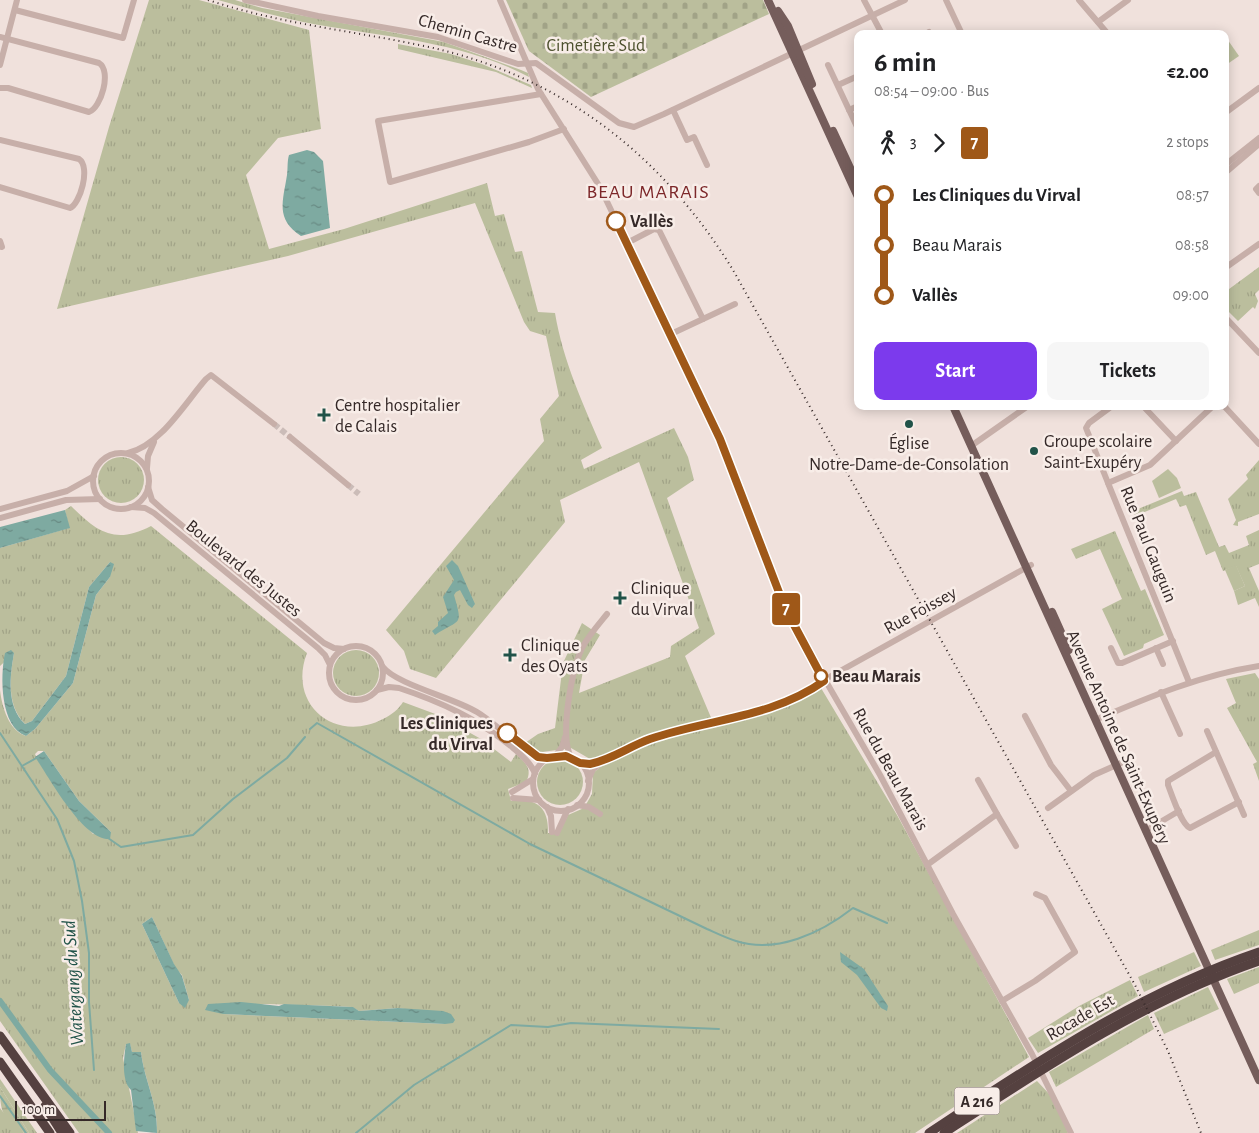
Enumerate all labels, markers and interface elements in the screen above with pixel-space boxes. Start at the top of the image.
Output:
street label: Chemin Castre [416,11,519,57]
park label: Cimetière Sud [547,37,645,55]
text: 6 min [874,49,936,77]
text: €2.00 [1167,63,1209,82]
text: 08:54 – 09:00 · Bus [874,83,989,99]
icon: walk [874,129,902,157]
icon: forward [925,129,953,157]
text: 3 [910,134,917,150]
text: 7 [971,134,978,152]
text: 2 stops [1166,134,1209,150]
district label: BEAU MARAIS [586,182,710,202]
text: Les Cliniques du Virval [912,186,1081,205]
text: 08:57 [1176,187,1209,203]
marker: Vallès [606,211,626,231]
place label: Vallès [630,213,673,231]
text: Beau Marais [912,236,1002,255]
text: 08:58 [1175,237,1209,253]
text: Vallès [912,286,957,305]
text: 09:00 [1172,287,1209,303]
button: Start [874,342,1037,400]
button: Tickets [1047,342,1209,400]
place label: Centre hospitalier de Calais [335,397,460,436]
marker: Centre hospitalier de Calais [317,408,331,422]
marker: Église Notre-Dame-de-Consolation [903,418,915,430]
place label: Église Notre-Dame-de-Consolation [809,432,1009,474]
place label: Groupe scolaire Saint-Exupéry [1044,433,1152,472]
marker: Groupe scolaire Saint-Exupéry [1028,445,1040,457]
street label: Rue Paul Gauguin [1117,484,1180,605]
street label: Boulevard des Justes [182,517,305,621]
place label: Clinique du Virval [631,580,693,619]
street label: Rue Foissey [881,584,960,638]
marker: Clinique du Virval [613,591,627,605]
line badge: 7 [770,593,802,625]
text: 7 [782,600,790,618]
street label: Avenue Antoine de Saint-Exupéry [1063,628,1174,847]
place label: Clinique des Oyats [521,637,588,676]
marker: Clinique des Oyats [503,648,517,662]
place label: Beau Marais [832,668,921,686]
marker: Beau Marais [814,669,828,683]
street label: Rue du Beau Marais [849,705,931,834]
place label: Les Cliniques du Virval [400,715,493,754]
marker: Les Cliniques du Virval [497,723,517,743]
water label: Watergang du Sud [60,919,87,1046]
street label: Rocade Est [1044,991,1118,1044]
road number: A 216 [954,1088,1000,1114]
scale bar [15,1098,106,1121]
text: 100 m [22,1103,55,1117]

